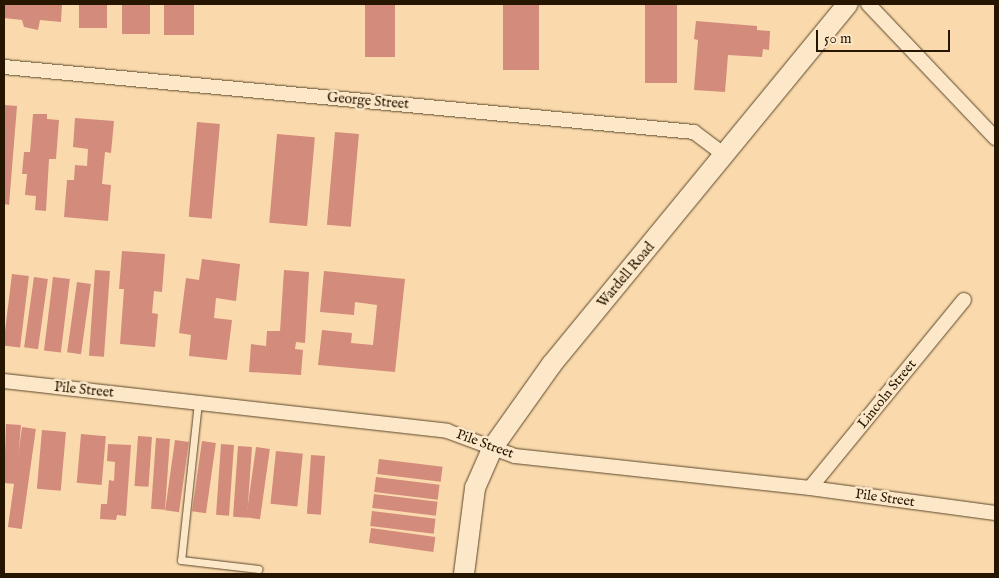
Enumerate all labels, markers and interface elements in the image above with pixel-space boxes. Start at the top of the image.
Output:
scale bar [819,20,953,52]
text: 50 m [824,29,852,48]
street label: George Street [326,89,410,113]
street label: Wardell Road [594,239,658,311]
street label: Lincoln Street [854,356,920,432]
street label: Pile Street [53,379,115,401]
street label: Pile Street [454,426,516,462]
street label: Pile Street [854,486,916,510]

